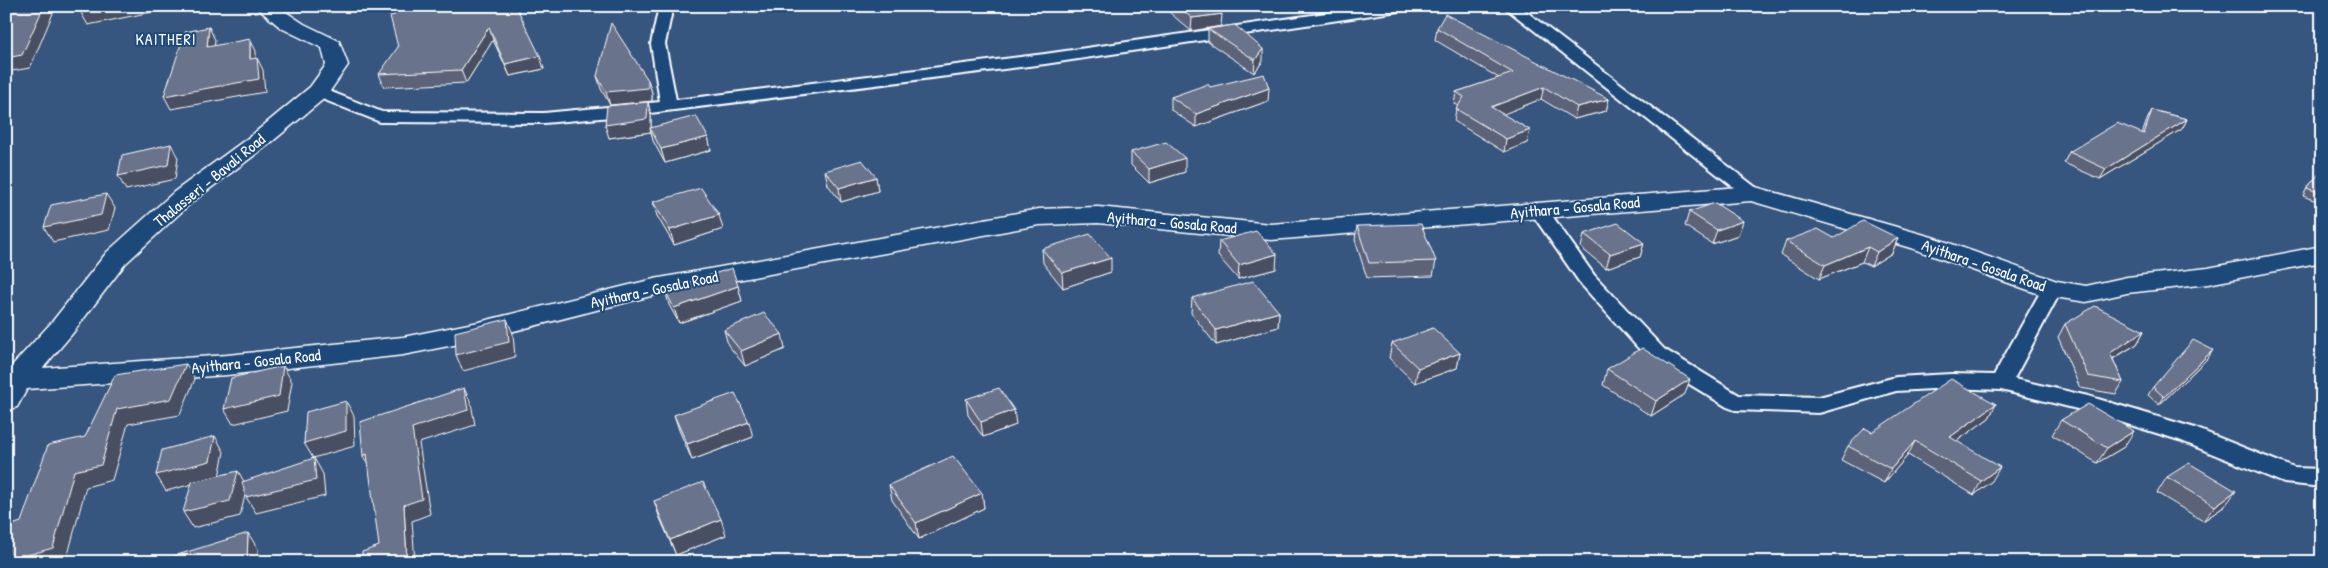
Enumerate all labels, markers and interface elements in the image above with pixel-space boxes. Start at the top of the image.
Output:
district label: KAITHERI [135,28,197,50]
street label: Thalasseri - Bavali Road [148,128,270,232]
street label: Ayithara - Gosala Road [1509,190,1641,224]
street label: Ayithara - Gosala Road [1106,205,1238,239]
street label: Ayithara - Gosala Road [1919,233,2049,297]
street label: Ayithara - Gosala Road [588,265,720,313]
street label: Ayithara - Gosala Road [190,343,322,379]

